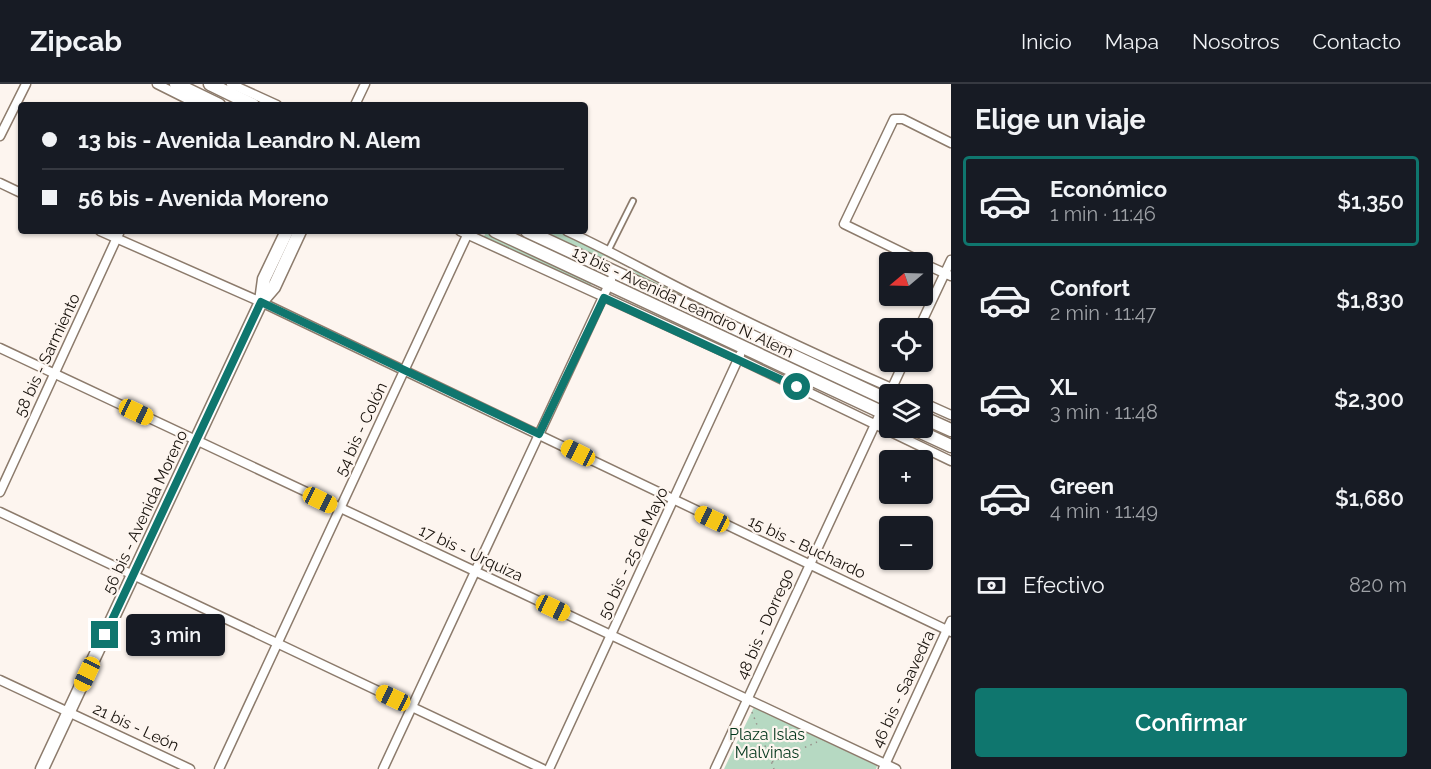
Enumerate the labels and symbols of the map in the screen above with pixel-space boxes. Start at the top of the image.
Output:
street label: 13 bis - Avenida Leandro N. Alem [569,242,797,362]
north arrow [879,252,933,306]
street label: 58 bis - Sarmiento [10,290,84,420]
route start [783,373,810,400]
street label: 54 bis - Colón [331,379,391,479]
car [116,396,156,428]
street label: 56 bis - Avenida Moreno [99,427,191,597]
car [558,437,598,469]
car [300,484,340,516]
street label: 50 bis - 25 de Mayo [594,484,672,622]
car [692,503,732,535]
street label: 15 bis - Buchardo [745,511,869,583]
street label: 17 bis - Urquiza [416,521,526,585]
street label: 48 bis - Dorrego [732,566,798,682]
car [533,592,573,624]
callout: 3 min [126,614,225,656]
route end [91,621,118,648]
street label: 46 bis - Saavedra [868,627,938,751]
car [71,654,103,694]
car [373,682,413,714]
street label: 21 bis - León [90,699,182,755]
park label: Plaza Islas Malvinas [729,725,805,762]

